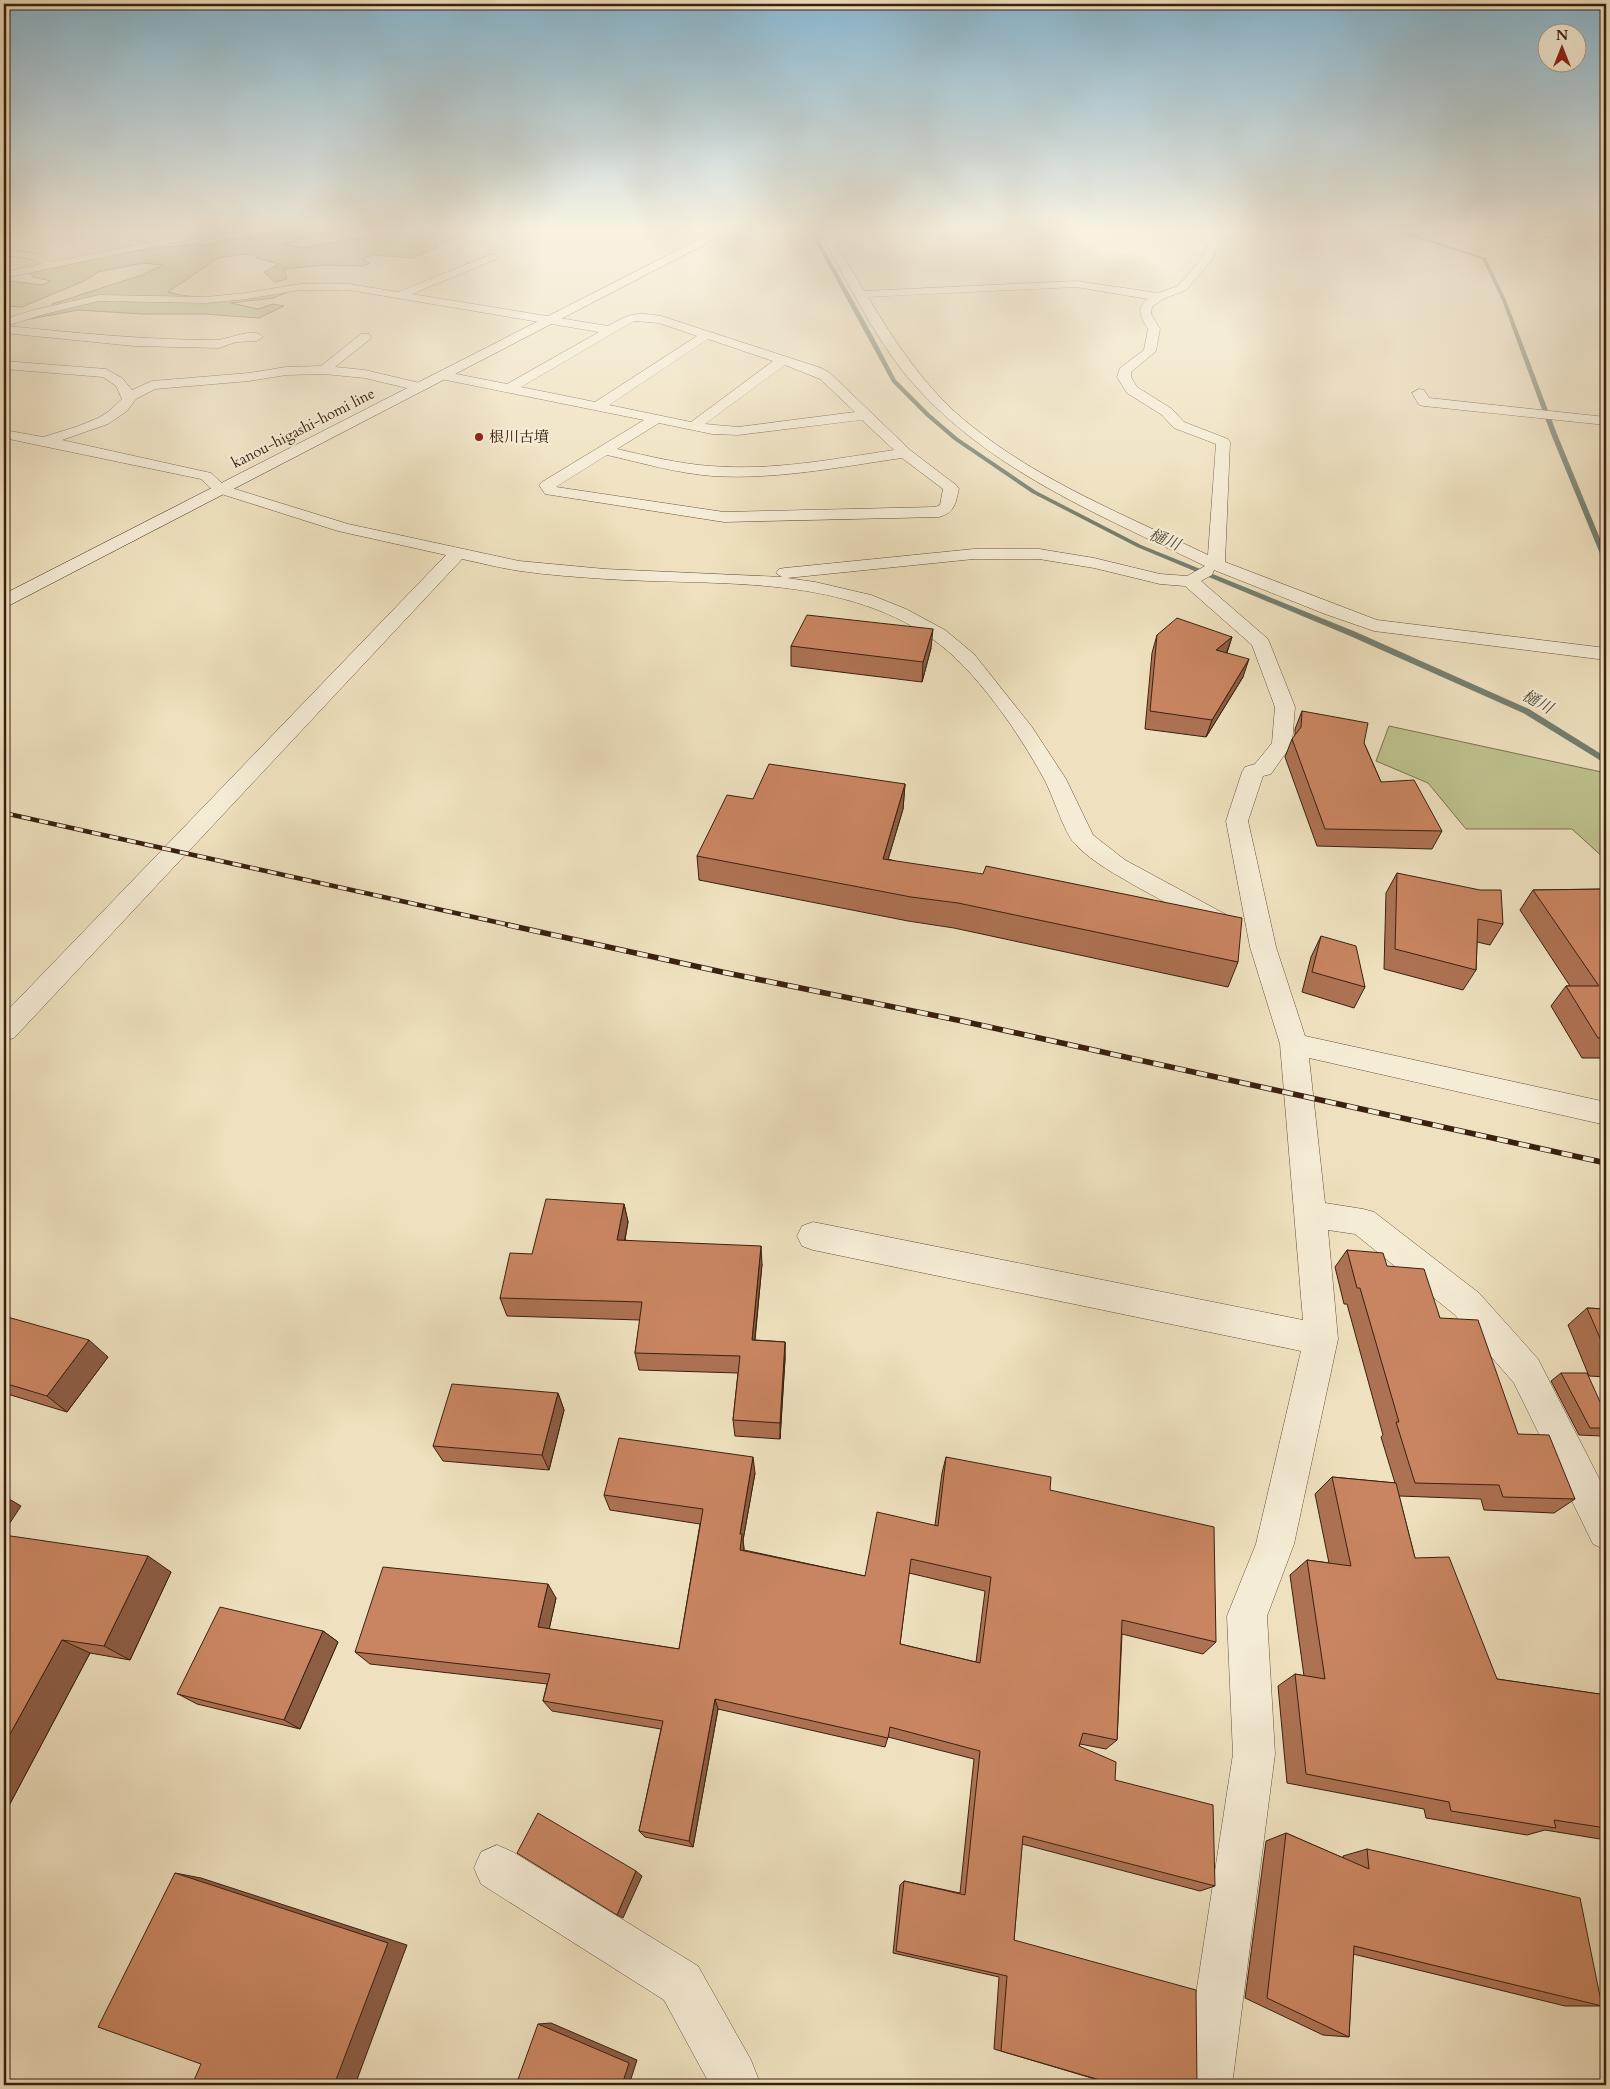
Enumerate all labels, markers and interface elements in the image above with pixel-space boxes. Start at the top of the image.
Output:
north arrow [1538,22,1588,72]
text: N [1556,26,1568,45]
street label: kanou-higashi-homi line [228,383,378,473]
place label: 根川古墳 [489,427,549,447]
marker: 根川古墳 [473,431,485,443]
water label: 樋川 [1146,524,1185,557]
water label: 樋川 [1518,684,1559,720]

